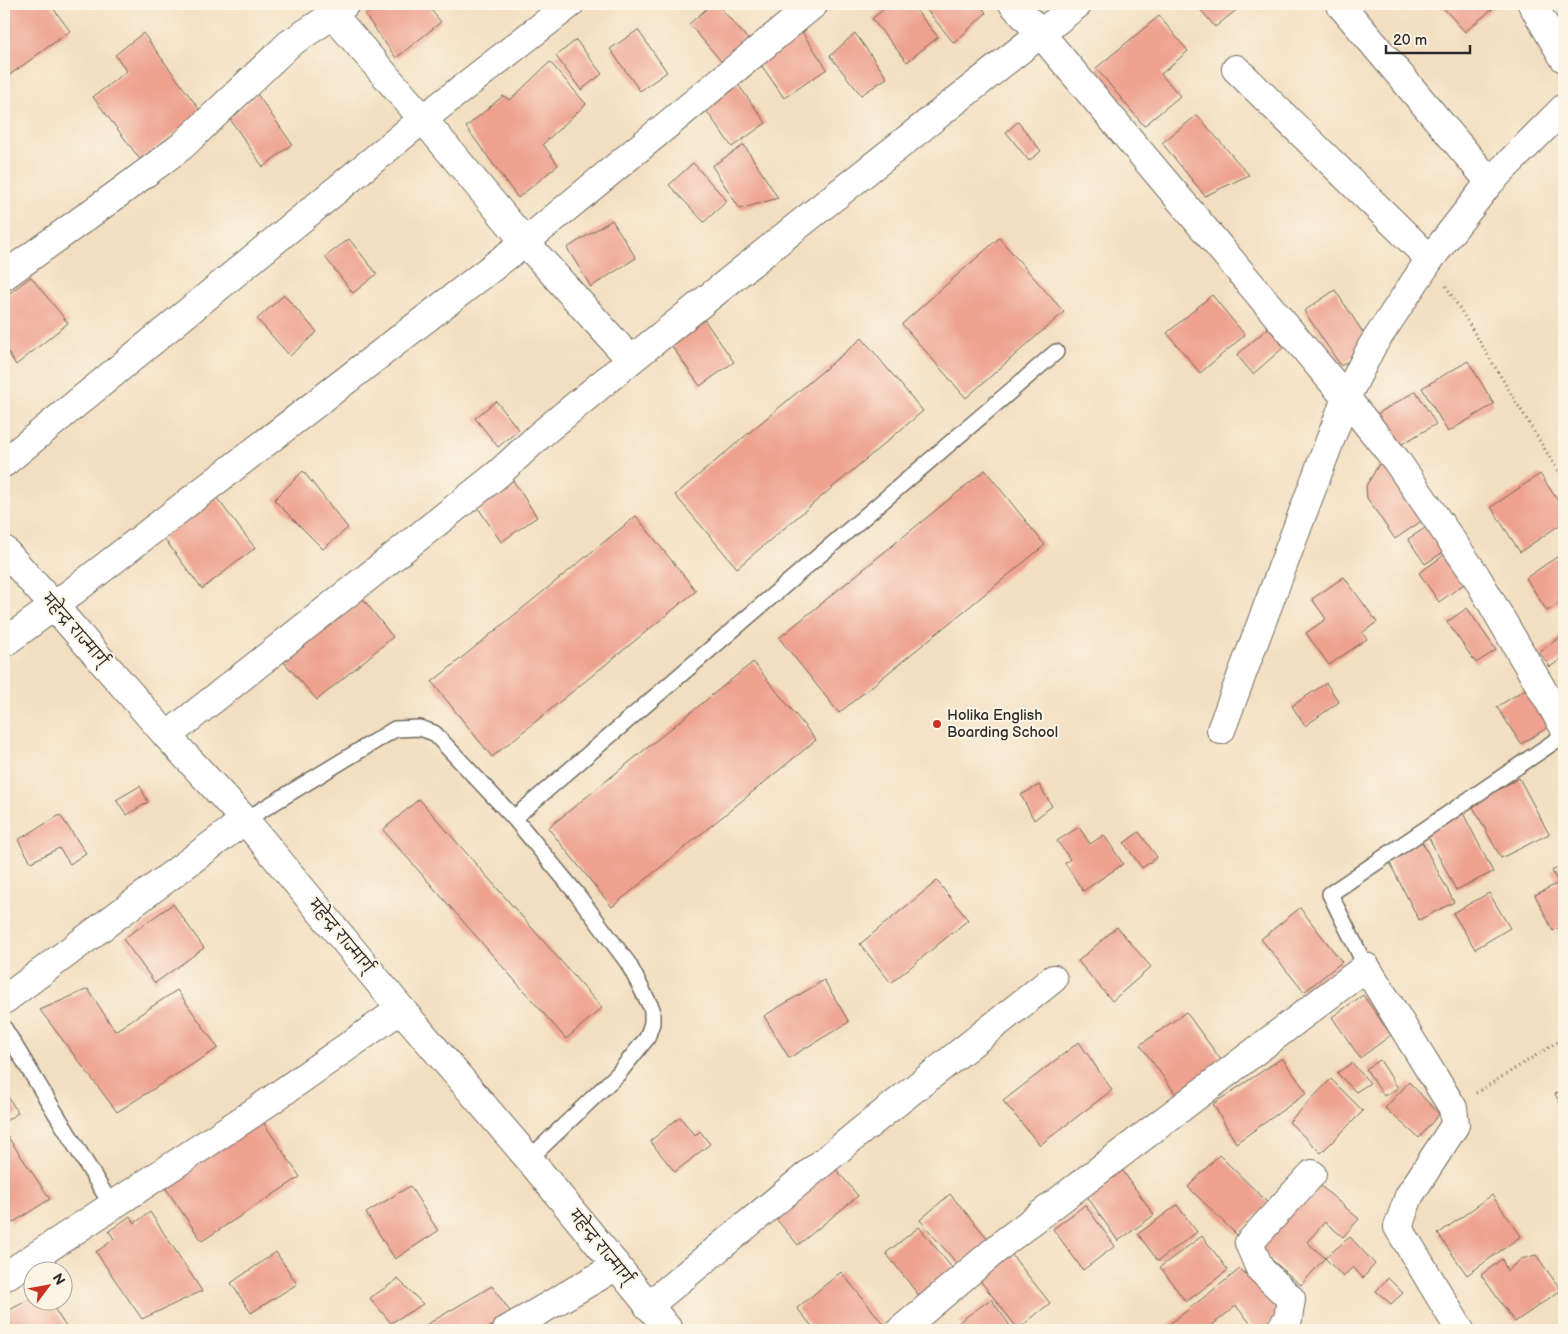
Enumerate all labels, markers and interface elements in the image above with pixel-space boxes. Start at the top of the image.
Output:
scale bar [1386,22,1469,54]
text: 20 m [1393,31,1427,50]
street label: महेन्द्र राज्मार्ग् [36,586,116,672]
place label: Holika English Boarding School [947,706,1058,742]
marker: Holika English Boarding School [931,718,943,730]
street label: महेन्द्र राज्मार्ग् [303,891,381,978]
street label: महेन्द्र राज्मार्ग् [563,1202,641,1290]
north arrow [22,1262,72,1312]
text: N [49,1270,69,1288]

